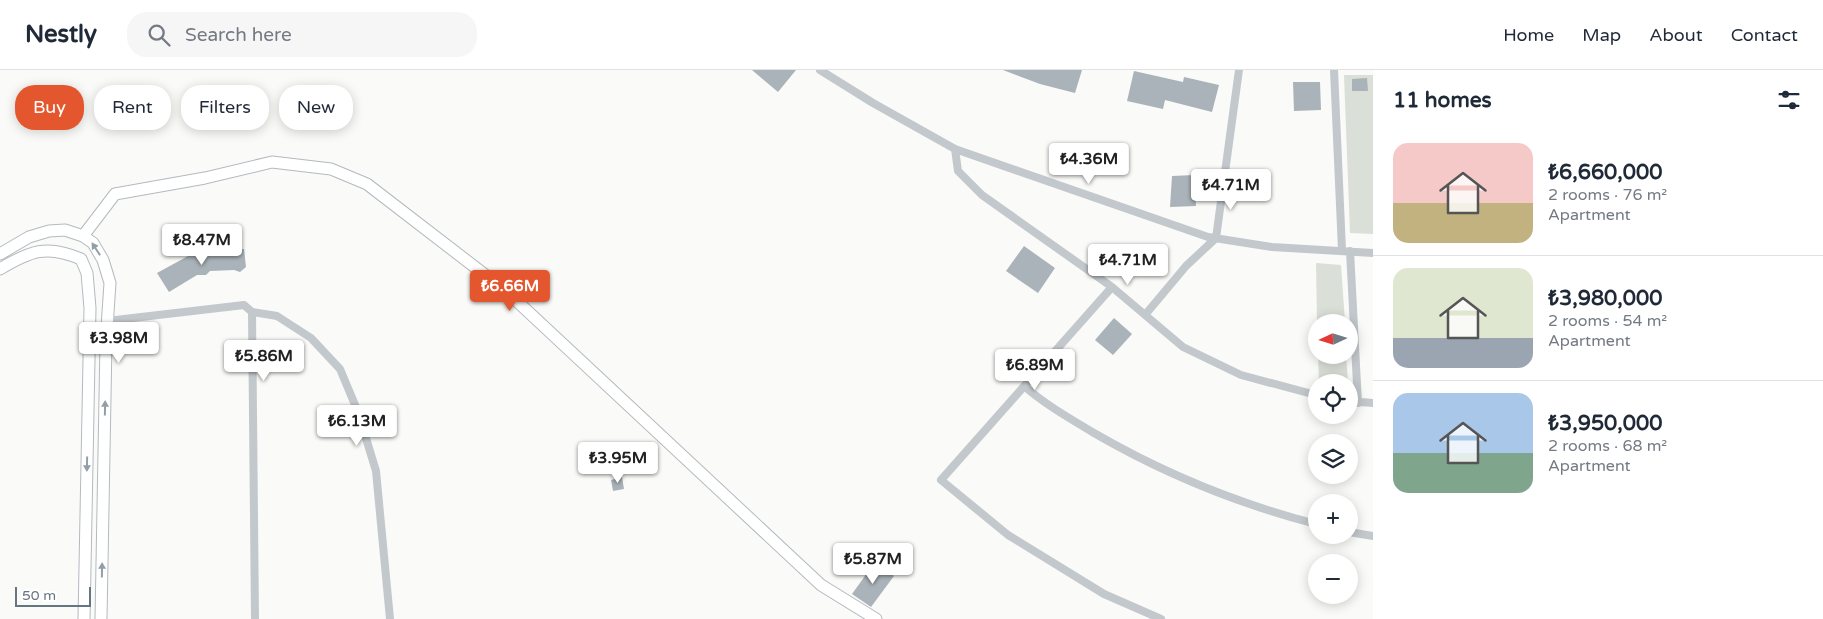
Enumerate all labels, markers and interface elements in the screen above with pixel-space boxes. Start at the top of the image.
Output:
search box [127,12,477,57]
text: Nestly [25,20,97,49]
icon: search [145,21,173,49]
text: Search here [185,24,292,46]
text: Home [1503,24,1554,46]
text: Map [1582,24,1621,46]
text: About [1649,24,1703,46]
text: Contact [1731,24,1798,46]
chip: Buy [15,85,84,130]
chip: Rent [94,85,171,130]
chip: Filters [181,85,269,130]
chip: New [279,85,353,130]
icon: filters [1775,86,1803,114]
text: 11 homes [1393,88,1492,113]
pin: ₺4.36M [1048,142,1130,185]
text: ₺4.36M [1060,149,1118,169]
text: ₺6,660,000 [1548,160,1662,185]
icon: home [1433,163,1493,223]
pin: ₺4.71M [1190,168,1272,211]
text: ₺4.71M [1202,175,1260,195]
text: 2 rooms · 76 m² [1548,185,1667,205]
text: Apartment [1548,205,1631,225]
pin: ₺8.47M [161,224,243,266]
text: ₺8.47M [173,230,231,250]
one-way arrow [91,242,100,255]
pin: ₺4.71M [1087,244,1169,286]
text: ₺4.71M [1099,250,1157,270]
pin: ₺6.66M [469,270,551,312]
text: ₺6.66M [481,276,539,296]
text: ₺3,980,000 [1548,286,1662,311]
icon: home [1433,288,1493,348]
text: 2 rooms · 54 m² [1548,311,1667,331]
north arrow [1308,314,1358,364]
map controls [1308,314,1358,604]
pin: ₺3.98M [78,322,160,364]
text: ₺3.98M [90,328,148,348]
text: Apartment [1548,331,1631,351]
pin: ₺5.86M [223,340,305,382]
text: ₺5.86M [235,346,293,366]
pin: ₺6.89M [994,348,1076,391]
text: ₺6.89M [1006,355,1064,375]
button: locate [1308,374,1358,424]
one-way arrow [101,400,109,416]
pin: ₺6.13M [316,404,398,447]
text: ₺6.13M [328,411,386,431]
text: ₺3,950,000 [1548,411,1662,436]
icon: home [1433,413,1493,473]
button: layers [1308,434,1358,484]
text: 2 rooms · 68 m² [1548,436,1667,456]
pin: ₺3.95M [577,442,659,484]
text: ₺3.95M [589,448,647,468]
one-way arrow [83,456,91,472]
text: Apartment [1548,456,1631,476]
button: + [1308,494,1358,544]
pin: ₺5.87M [832,542,914,585]
text: ₺5.87M [844,549,902,569]
button: − [1308,554,1358,604]
one-way arrow [98,562,106,578]
scale bar [15,584,91,607]
text: 50 m [22,587,56,604]

